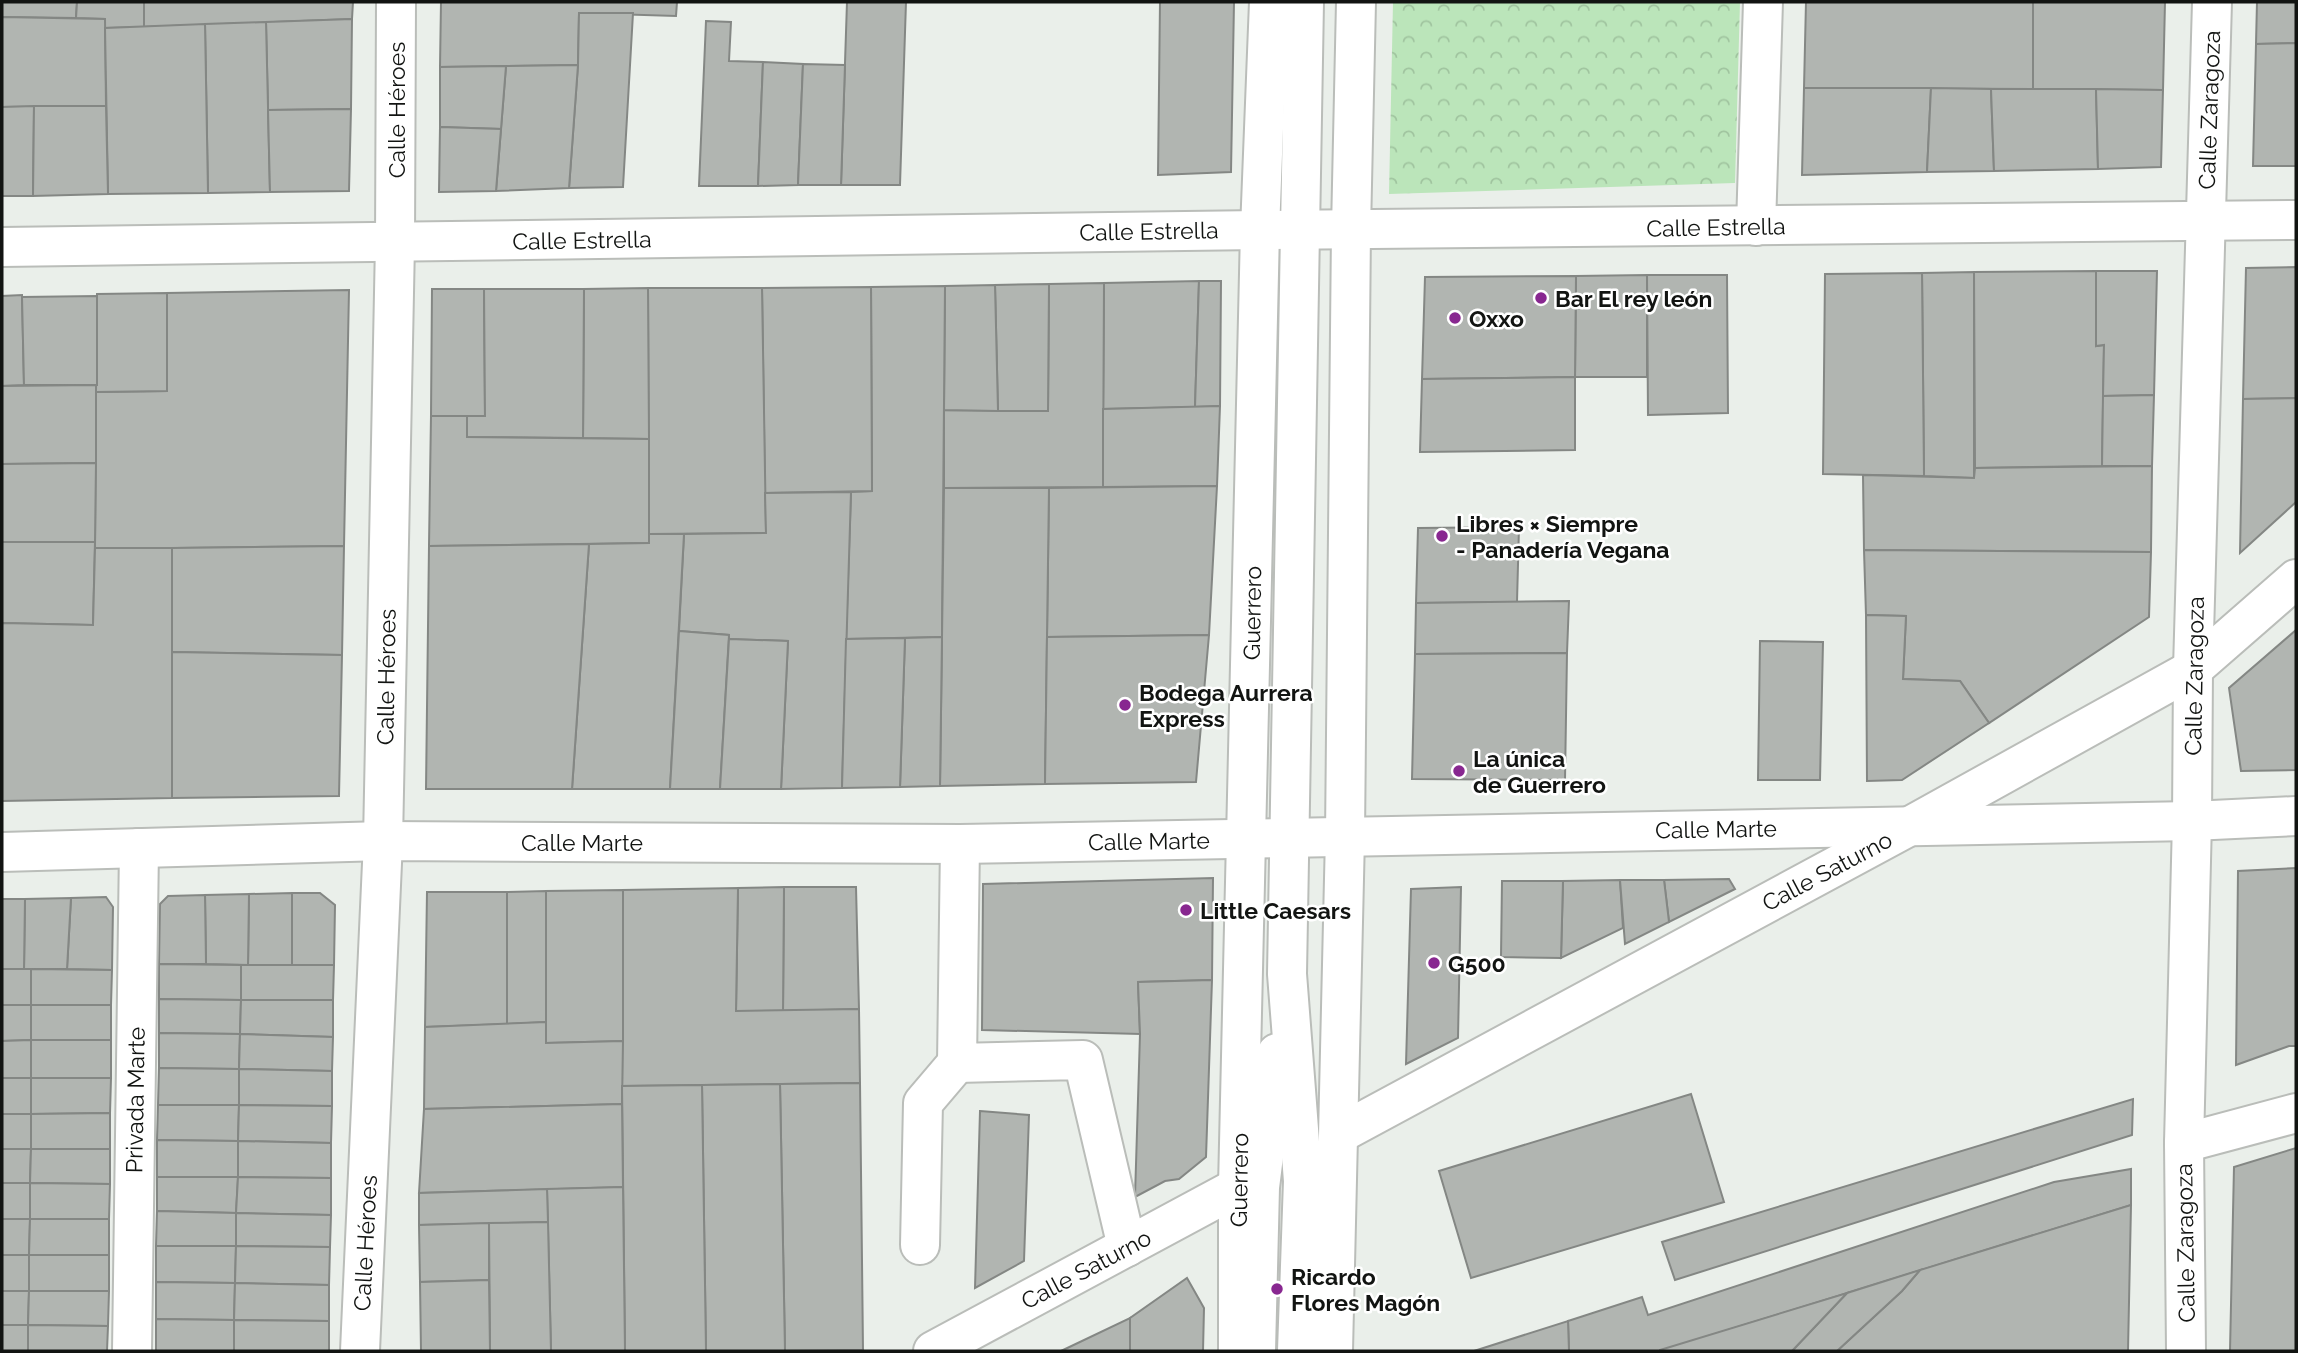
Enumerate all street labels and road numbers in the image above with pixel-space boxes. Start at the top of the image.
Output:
street label: Calle Zaragoza [2193,30,2225,190]
street label: Calle Héroes [383,42,410,178]
street label: Calle Estrella [1646,212,1786,242]
street label: Calle Estrella [1079,216,1219,246]
street label: Calle Estrella [512,225,652,255]
street label: Guerrero [1238,566,1266,660]
street label: Calle Zaragoza [2179,596,2209,756]
street label: Calle Héroes [371,609,401,745]
street label: Calle Marte [1655,814,1777,844]
street label: Calle Saturno [1757,825,1897,917]
street label: Calle Marte [1088,826,1210,856]
street label: Calle Marte [521,829,643,856]
street label: Privada Marte [120,1027,150,1173]
street label: Guerrero [1225,1133,1253,1227]
street label: Calle Zaragoza [2170,1163,2200,1323]
street label: Calle Héroes [348,1174,382,1312]
street label: Calle Saturno [1016,1223,1156,1315]

